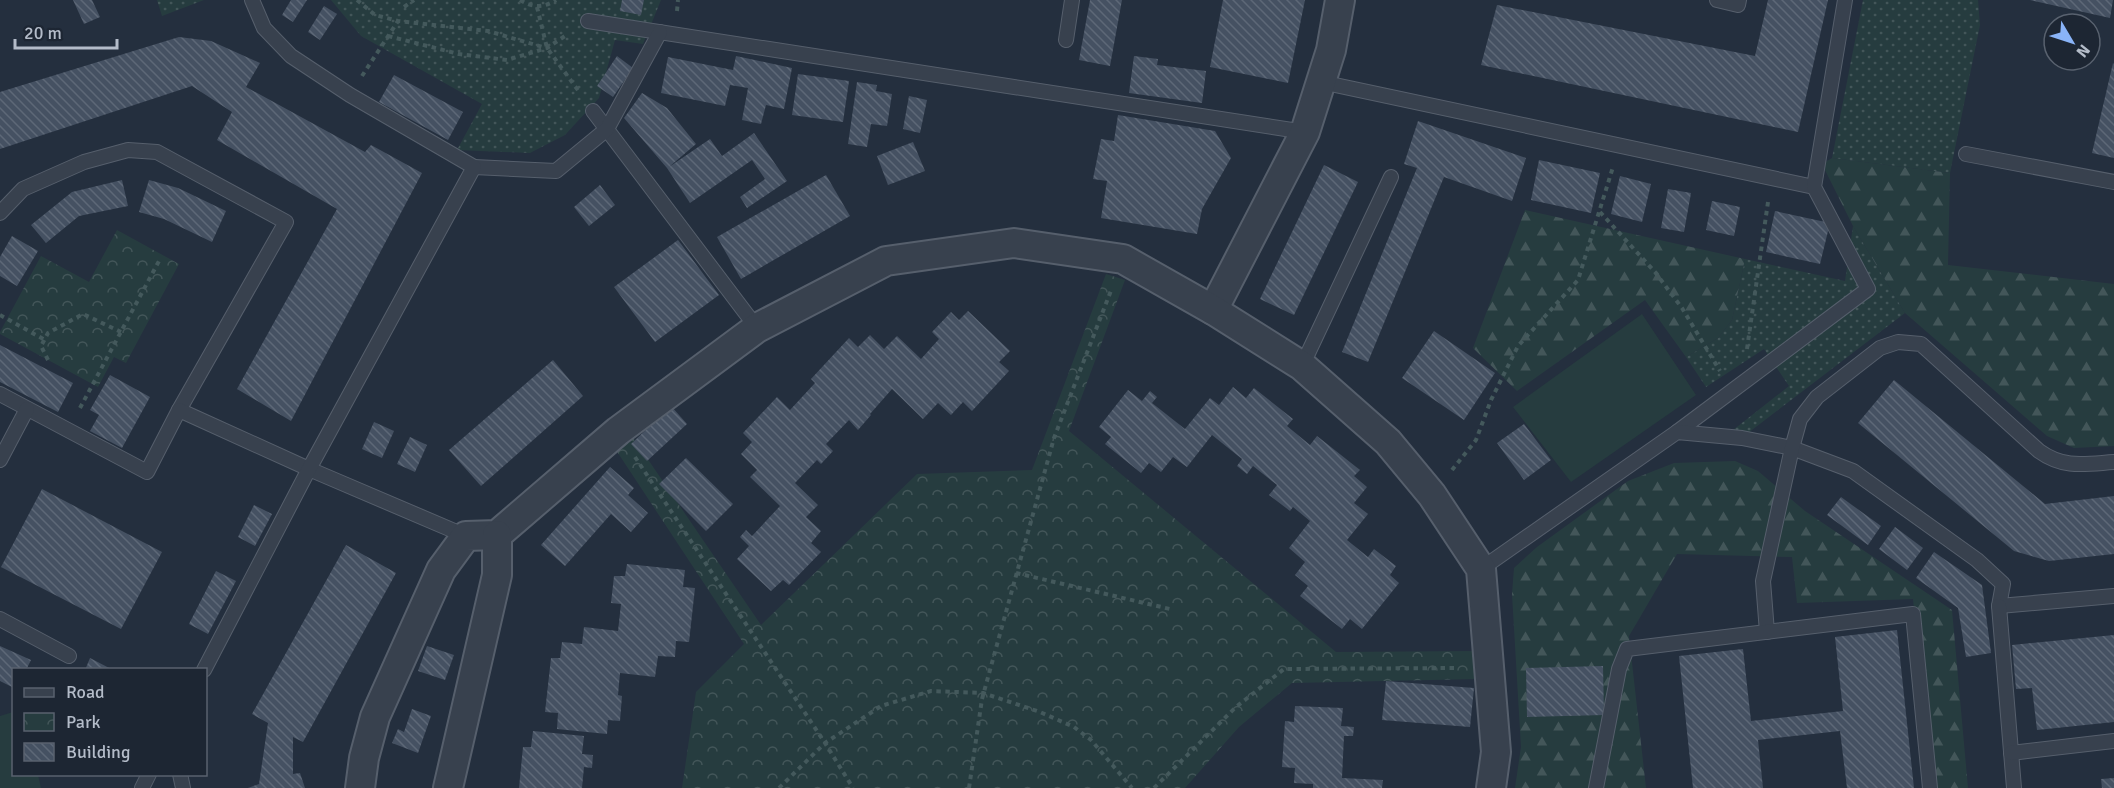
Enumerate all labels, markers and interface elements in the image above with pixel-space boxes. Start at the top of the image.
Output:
scale bar [15,12,117,50]
north arrow [2042,12,2102,72]
text: 20 m [24,22,62,44]
text: N [2072,40,2094,61]
legend [12,668,207,776]
text: Road [66,681,105,703]
text: Park [66,711,101,733]
text: Building [66,741,130,763]

